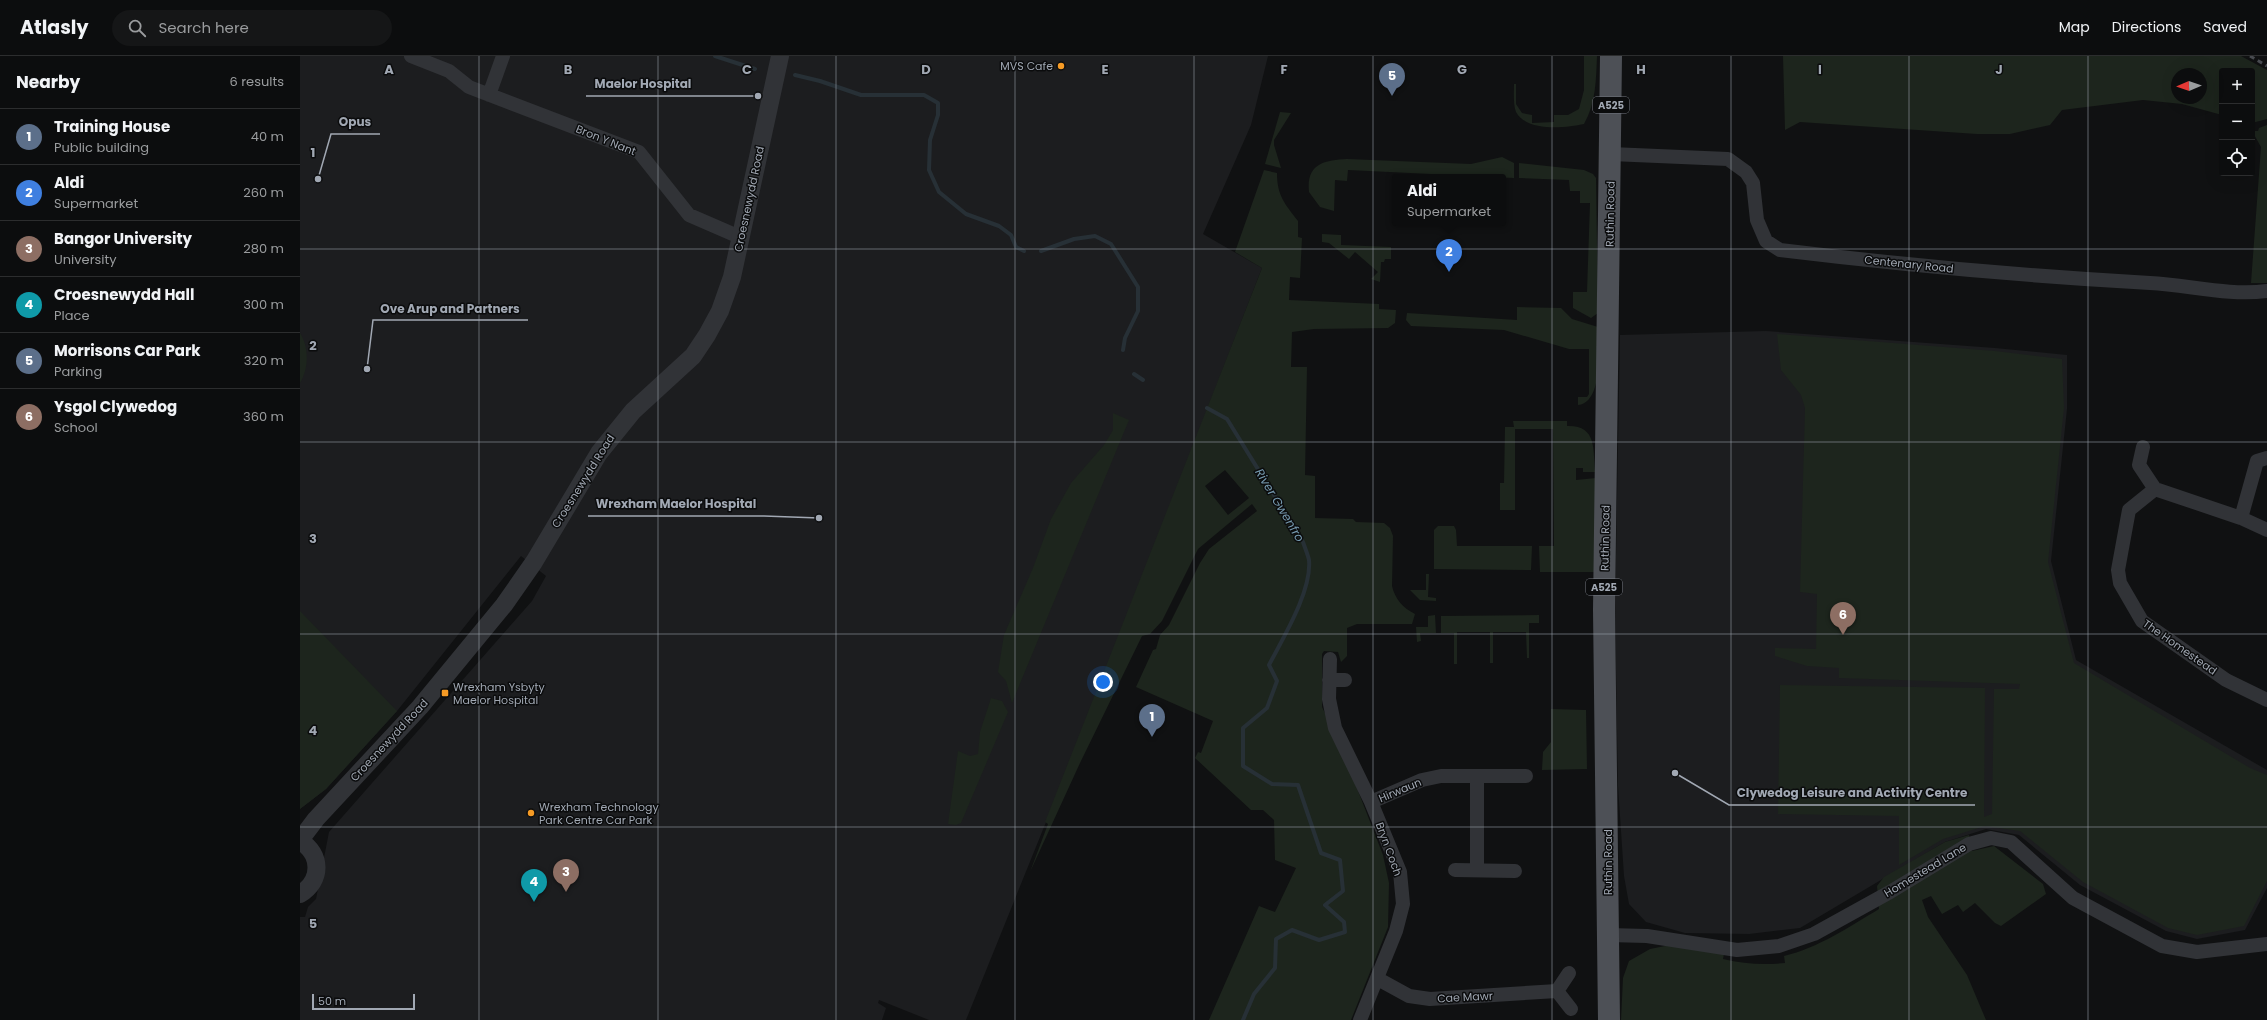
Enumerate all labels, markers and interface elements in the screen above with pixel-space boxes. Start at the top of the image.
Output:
search box [112,10,392,46]
text: Atlasly [20,14,88,41]
icon: search [126,17,148,39]
text: Search here [158,17,249,38]
text: Map [2059,17,2090,37]
text: Directions [2112,17,2181,37]
text: Saved [2203,17,2247,37]
place label: MVS Cafe [1000,58,1053,74]
text: A [384,60,394,79]
text: B [564,60,573,79]
text: C [742,60,752,79]
text: D [921,60,931,79]
text: E [1101,60,1109,79]
text: F [1280,60,1288,79]
text: G [1457,60,1467,79]
text: H [1636,60,1646,79]
text: I [1818,60,1822,79]
text: J [1995,60,2003,79]
marker: MVS Cafe [1056,61,1066,71]
pin: 5 [1379,63,1405,96]
north arrow [2171,68,2207,104]
map controls [2219,68,2255,176]
button: + [2219,68,2255,104]
text: Nearby [16,70,80,94]
text: 6 results [230,72,284,91]
callout: Maelor Hospital [586,72,699,96]
text: Maelor Hospital [595,75,691,92]
road number: A525 [1593,97,1629,113]
button: − [2219,104,2255,140]
callout: Opus [331,110,380,134]
text: Opus [339,113,371,130]
text: Training House [54,116,170,137]
street label: Bron Y Nant [574,121,638,159]
text: 1 [27,127,31,146]
text: 40 m [251,127,284,146]
text: Public building [54,138,149,157]
button: locate [2219,140,2255,176]
text: 1 [311,143,315,162]
street label: Croesnewydd Road [730,145,768,253]
text: Aldi [54,172,84,193]
popup [1392,174,1506,226]
text: Aldi [1407,180,1437,201]
street label: Ruthin Road [1601,181,1619,247]
text: 2 [25,183,33,202]
text: 260 m [243,183,284,202]
text: Supermarket [54,194,138,213]
text: Supermarket [1407,202,1491,221]
text: Bangor University [54,228,192,249]
text: 3 [25,239,33,258]
text: 280 m [243,239,284,258]
pin: 2 [1436,239,1462,272]
text: University [54,250,117,269]
street label: Centenary Road [1864,251,1954,277]
text: Croesnewydd Hall [54,284,194,305]
text: 4 [25,295,33,314]
text: 300 m [243,295,284,314]
callout: Ove Arup and Partners [373,296,528,320]
text: Ove Arup and Partners [380,300,520,317]
text: Place [54,306,89,325]
text: 2 [309,336,317,355]
text: Morrisons Car Park [54,340,201,361]
text: 5 [25,351,33,370]
text: 320 m [244,351,284,370]
text: Parking [54,362,102,381]
text: Ysgol Clywedog [54,396,177,417]
text: 6 [25,407,33,426]
text: 360 m [243,407,284,426]
text: School [54,418,98,437]
street label: Croesnewydd Road [548,431,618,531]
water label: River Gwenfro [1251,465,1309,545]
callout: Wrexham Maelor Hospital [588,492,764,516]
text: Wrexham Maelor Hospital [596,495,756,512]
street label: Ruthin Road [1596,505,1614,571]
text: 3 [309,529,317,548]
road number: A525 [1586,579,1622,595]
pin: 6 [1830,602,1856,635]
street label: The Homestead [2140,615,2220,679]
your location [1093,672,1113,692]
place label: Wrexham Ysbyty Maelor Hospital [453,679,545,708]
marker: Wrexham Ysbyty Maelor Hospital [440,688,450,698]
street label: Croesnewydd Road [346,695,432,785]
pin: 1 [1139,704,1165,737]
text: 4 [309,721,318,740]
street label: Hirwaun [1376,774,1424,806]
callout: Clywedog Leisure and Activity Centre [1729,781,1975,805]
text: Clywedog Leisure and Activity Centre [1737,784,1968,801]
place label: Wrexham Technology Park Centre Car Park [539,799,659,828]
marker: Wrexham Technology Park Centre Car Park [526,808,536,818]
street label: Bryn Coch [1372,820,1406,878]
street label: Ruthin Road [1600,829,1616,895]
street label: Homestead Lane [1881,839,1969,901]
pin: 3 [553,859,579,892]
pin: 4 [521,869,547,902]
text: 5 [309,914,317,933]
street label: Cae Mawr [1437,988,1493,1006]
scale bar [312,992,415,1011]
text: 50 m [318,993,346,1009]

